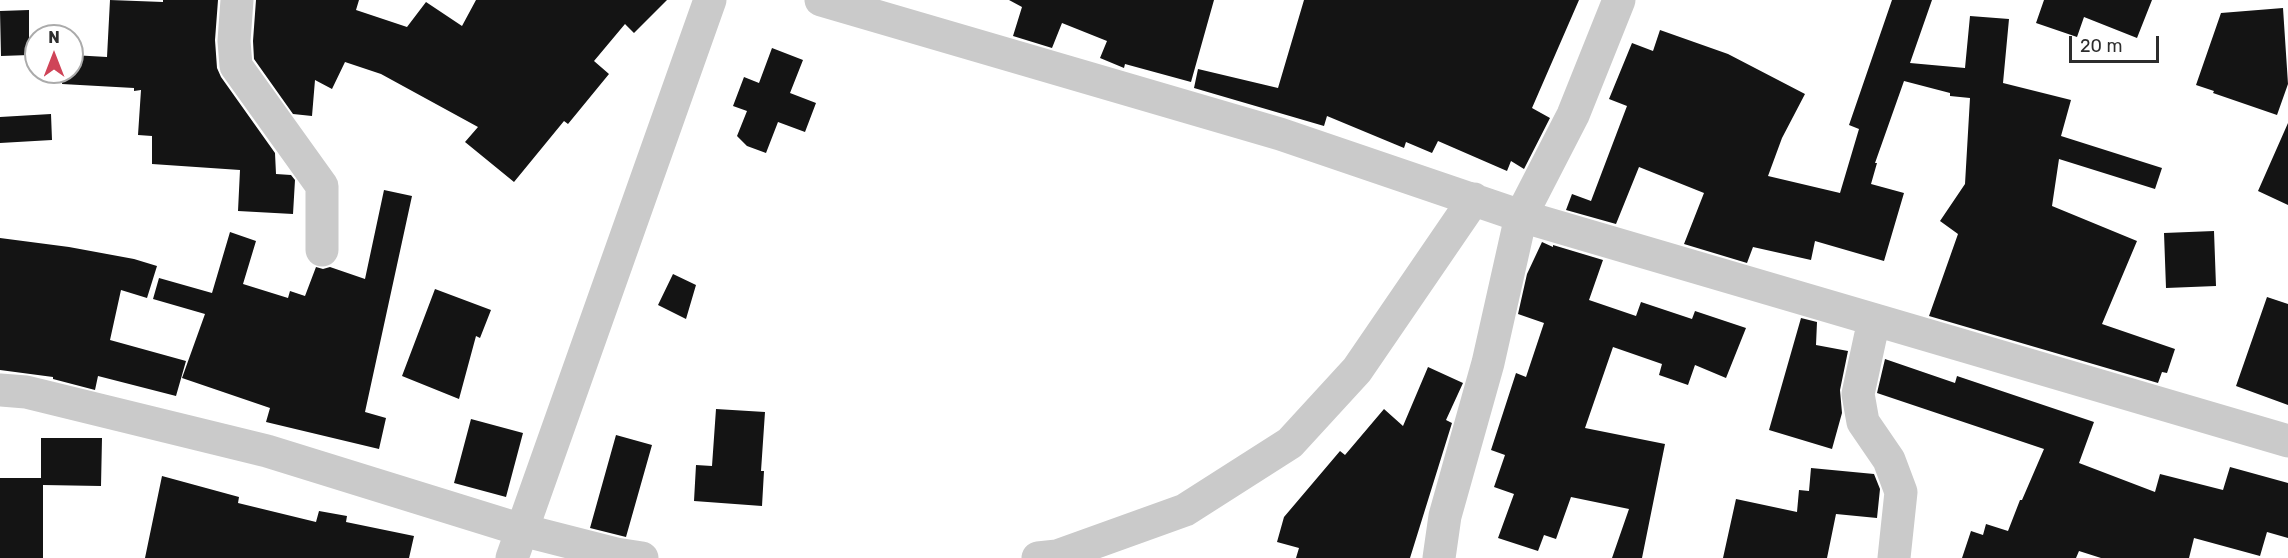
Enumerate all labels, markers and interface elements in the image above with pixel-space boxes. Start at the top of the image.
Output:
north arrow [24,24,84,84]
scale bar [2072,24,2162,62]
text: N [48,28,60,47]
text: 20 m [2080,35,2122,57]

